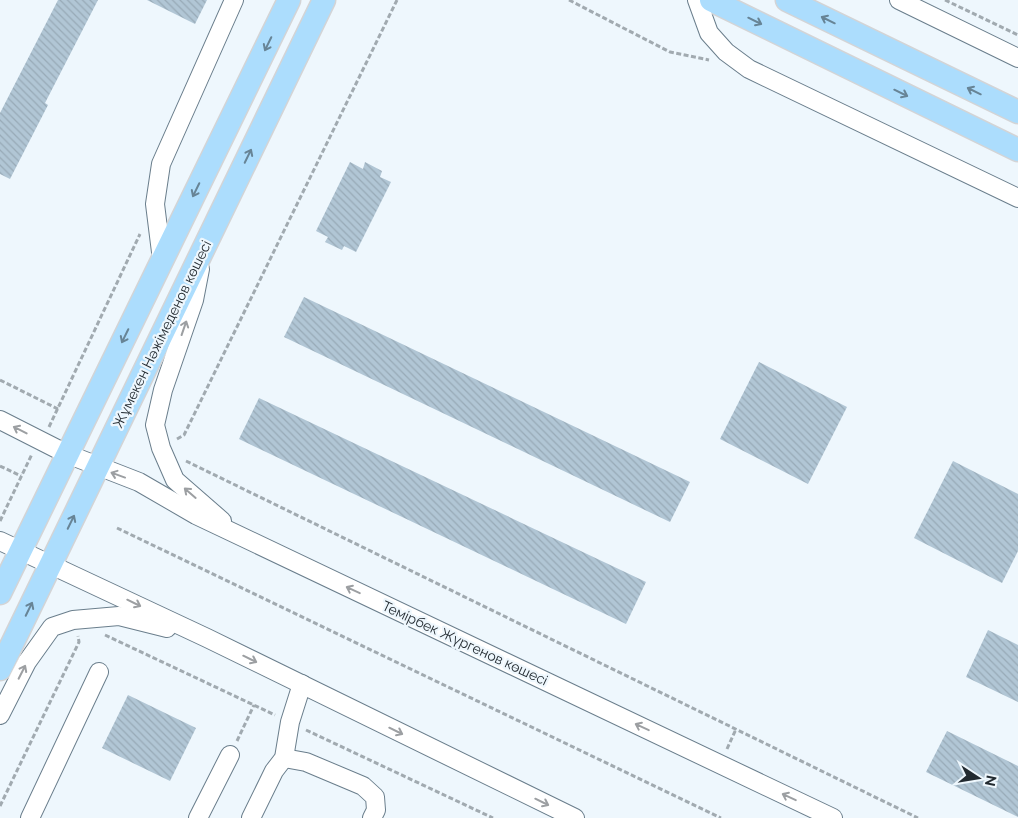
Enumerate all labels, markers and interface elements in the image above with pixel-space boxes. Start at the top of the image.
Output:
one-way arrow [821,15,836,24]
one-way arrow [747,17,762,27]
one-way arrow [263,36,272,51]
one-way arrow [967,86,982,95]
one-way arrow [893,89,908,98]
one-way arrow [244,149,253,164]
one-way arrow [191,182,201,197]
street label: Жұмекен Нәжімеденов көшесі [110,238,214,430]
one-way arrow [180,320,190,336]
one-way arrow [120,328,130,343]
one-way arrow [12,425,27,435]
one-way arrow [111,470,126,479]
one-way arrow [183,487,196,499]
one-way arrow [66,514,76,529]
one-way arrow [346,585,361,594]
street label: Темірбек Жүргенов көшесі [380,598,550,688]
one-way arrow [127,599,142,609]
one-way arrow [25,602,34,617]
one-way arrow [243,654,258,664]
one-way arrow [18,665,27,680]
one-way arrow [635,722,650,732]
one-way arrow [389,726,404,736]
north arrow [953,753,1003,803]
text: N [982,774,1000,788]
one-way arrow [782,792,797,801]
one-way arrow [535,797,550,807]

